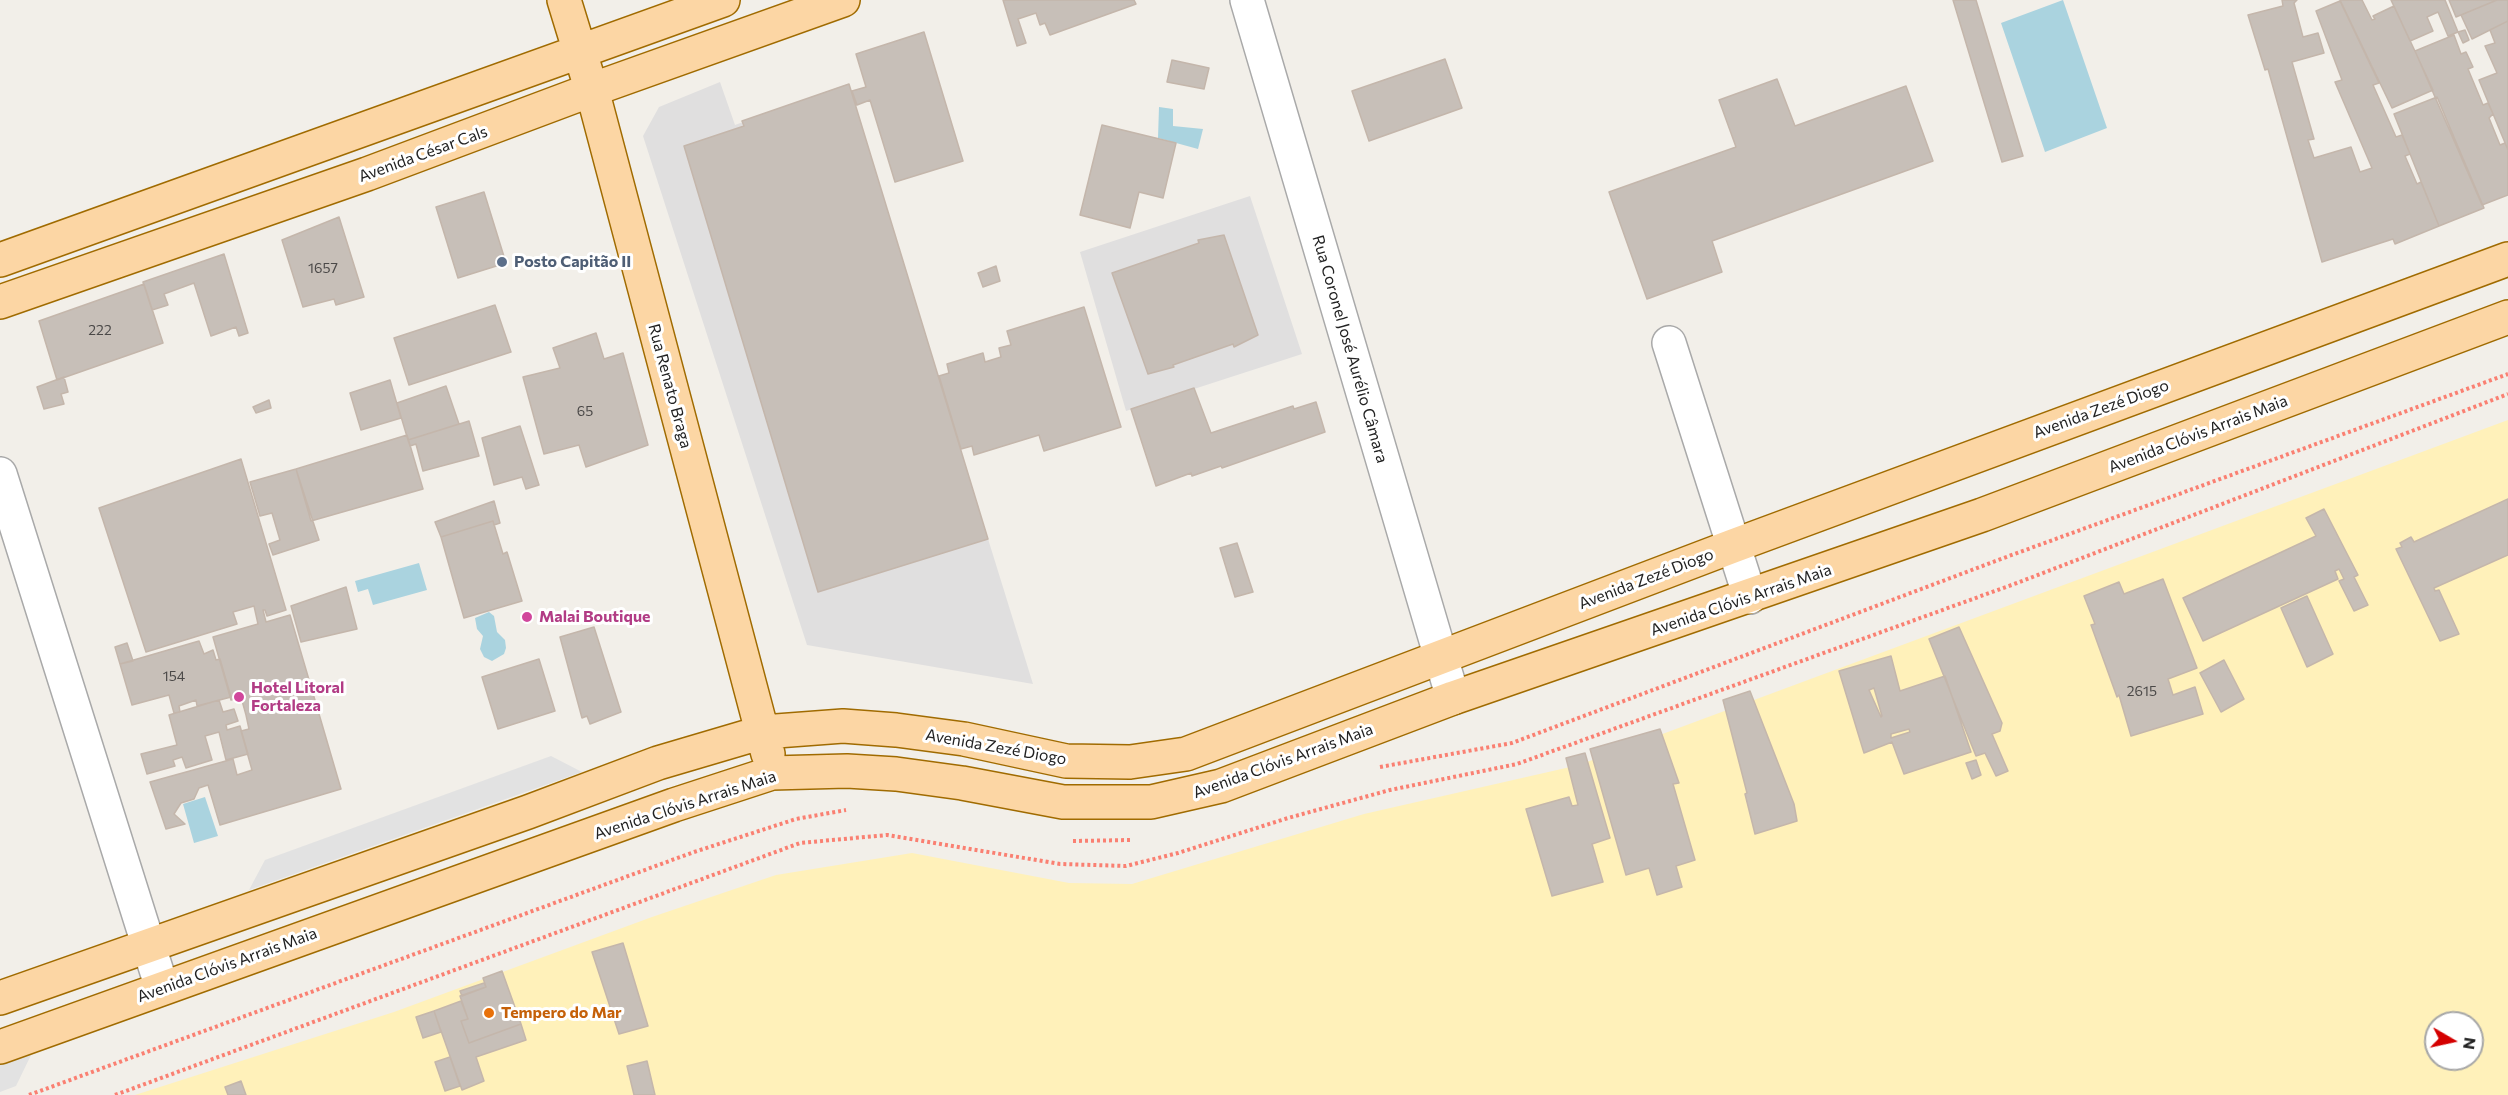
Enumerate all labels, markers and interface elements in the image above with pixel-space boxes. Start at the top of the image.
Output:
street label: Avenida César Cals [356,122,490,186]
street label: Rua Coronel José Aurélio Câmara [1308,233,1392,465]
place label: Posto Capitão II [514,252,631,272]
marker: Posto Capitão II [495,255,509,269]
house number: 1657 [308,260,338,276]
house number: 222 [88,322,112,338]
street label: Rua Renato Braga [644,322,696,450]
street label: Avenida Zezé Diogo [2031,376,2171,442]
street label: Avenida Clóvis Arrais Maia [2106,391,2290,477]
house number: 65 [577,403,593,419]
street label: Avenida Zezé Diogo [1576,544,1716,614]
street label: Avenida Clóvis Arrais Maia [1648,560,1834,640]
place label: Malai Boutique [539,607,650,627]
marker: Malai Boutique [520,610,534,624]
house number: 154 [163,668,185,684]
place label: Hotel Litoral Fortaleza [251,678,344,716]
house number: 2615 [2127,683,2157,699]
marker: Hotel Litoral Fortaleza [232,690,246,704]
street label: Avenida Clóvis Arrais Maia [1190,719,1376,803]
street label: Avenida Zezé Diogo [924,725,1068,769]
street label: Avenida Clóvis Arrais Maia [592,766,778,844]
street label: Avenida Clóvis Arrais Maia [134,923,320,1007]
place label: Tempero do Mar [501,1003,622,1023]
marker: Tempero do Mar [482,1006,496,1020]
north arrow [2424,1011,2484,1071]
text: N [2460,1036,2481,1051]

